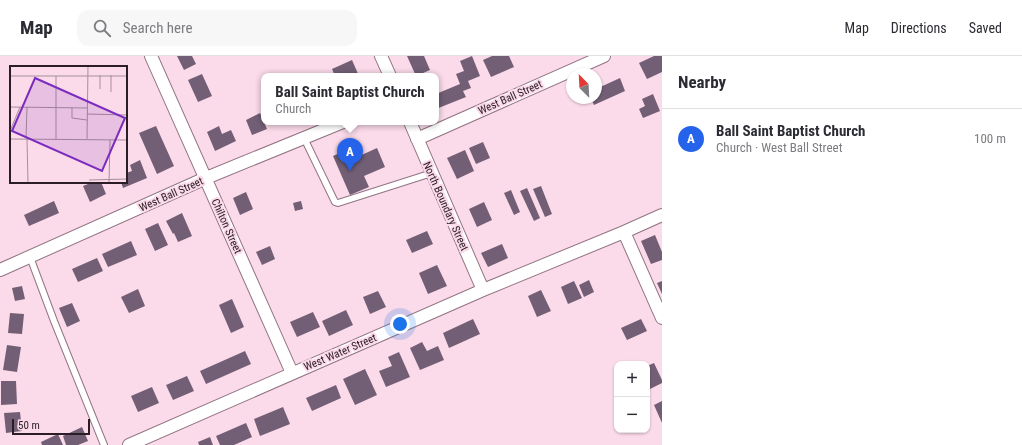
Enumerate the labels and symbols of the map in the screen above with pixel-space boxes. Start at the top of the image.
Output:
inset map [10,66,127,183]
north arrow [566,68,602,104]
street label: West Ball Street [476,78,544,117]
pin: A [337,138,363,171]
street label: North Boundary Street [420,160,471,253]
street label: West Ball Street [137,175,205,214]
street label: Chilton Street [209,197,244,256]
your location [390,314,410,334]
street label: West Water Street [302,331,378,374]
scale bar [12,417,90,436]

